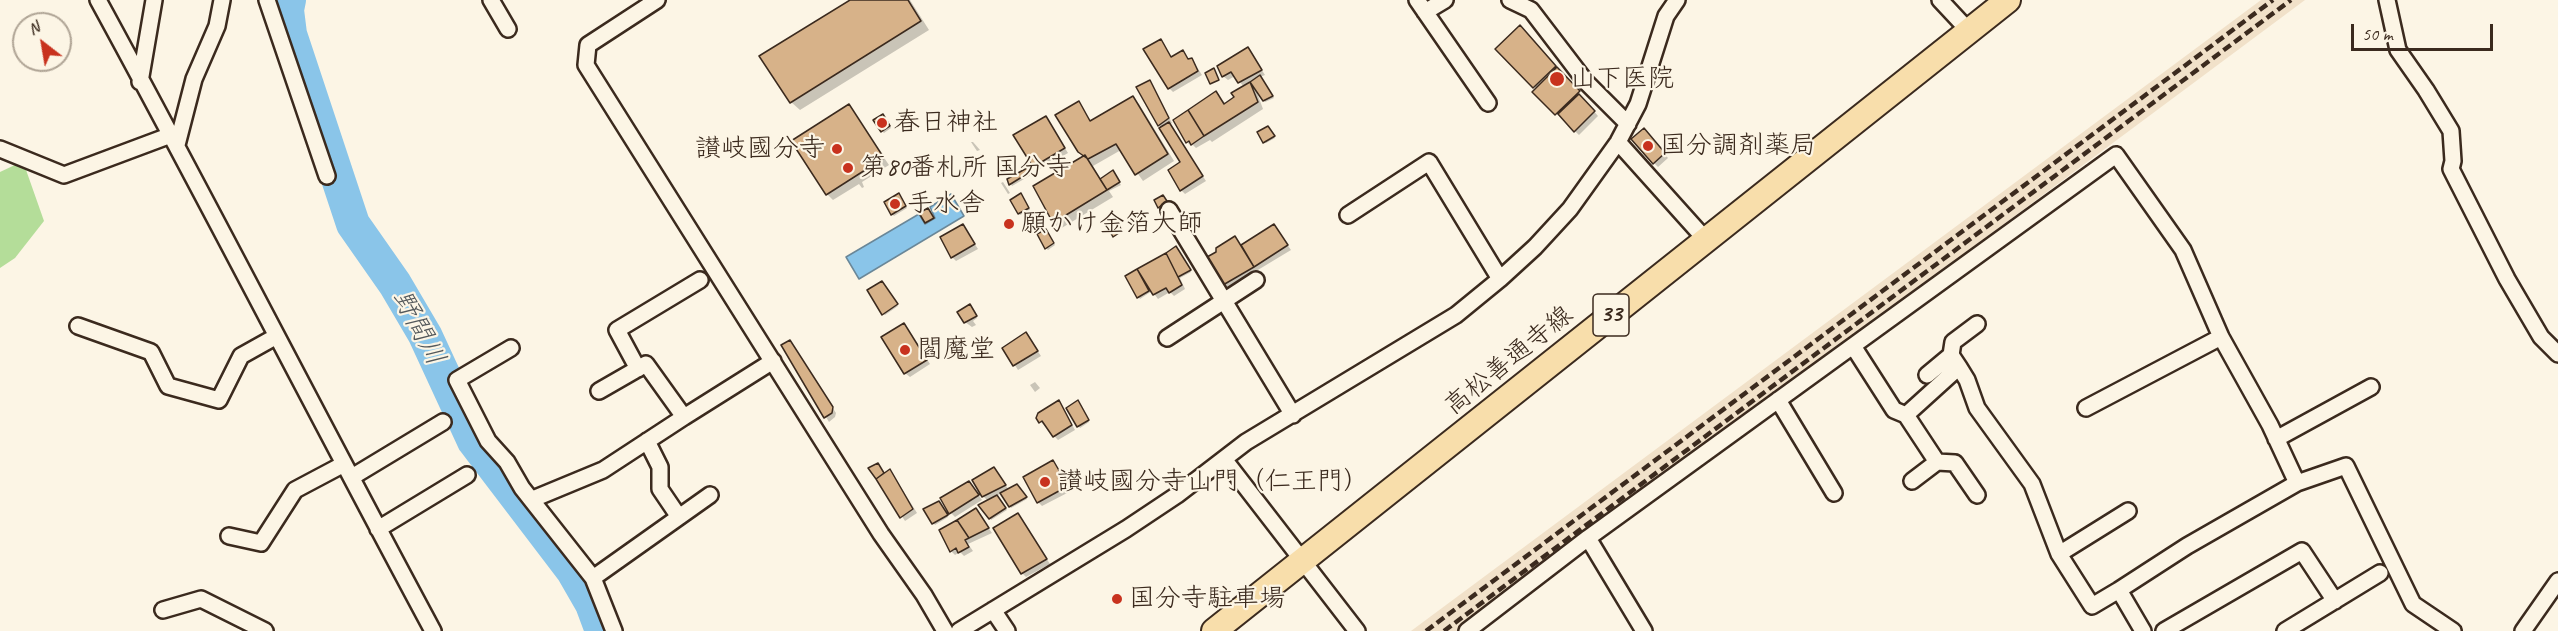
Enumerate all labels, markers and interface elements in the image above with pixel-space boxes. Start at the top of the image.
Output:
north arrow [12,12,72,72]
scale bar [2354,12,2496,50]
text: N [24,17,43,39]
text: 50 m [2362,23,2393,45]
place label: 山下医院 [1570,63,1674,95]
marker: 山下医院 [1548,70,1566,88]
place label: 春日神社 [894,107,998,139]
marker: 春日神社 [875,116,889,130]
place label: 国分調剤薬局 [1660,130,1816,162]
place label: 讃岐國分寺 [695,133,825,165]
marker: 国分調剤薬局 [1641,139,1655,153]
marker: 讃岐國分寺 [830,142,844,156]
place label: 第80番札所 国分寺 [860,152,1072,184]
marker: 第80番札所 国分寺 [841,161,855,175]
place label: 手水舎 [907,188,985,220]
marker: 手水舎 [888,197,902,211]
place label: 願かけ金箔大師 [1021,208,1203,240]
marker: 願かけ金箔大師 [1002,217,1016,231]
water label: 野間川 [385,285,451,371]
road number: 33 [1593,294,1629,336]
street label: 高松善通寺線 [1439,300,1579,422]
place label: 閻魔堂 [917,334,995,366]
marker: 閻魔堂 [898,343,912,357]
place label: 讃岐國分寺山門（仁王門） [1057,466,1369,498]
marker: 讃岐國分寺山門（仁王門） [1038,475,1052,489]
place label: 国分寺駐車場 [1129,583,1285,615]
marker: 国分寺駐車場 [1110,592,1124,606]

